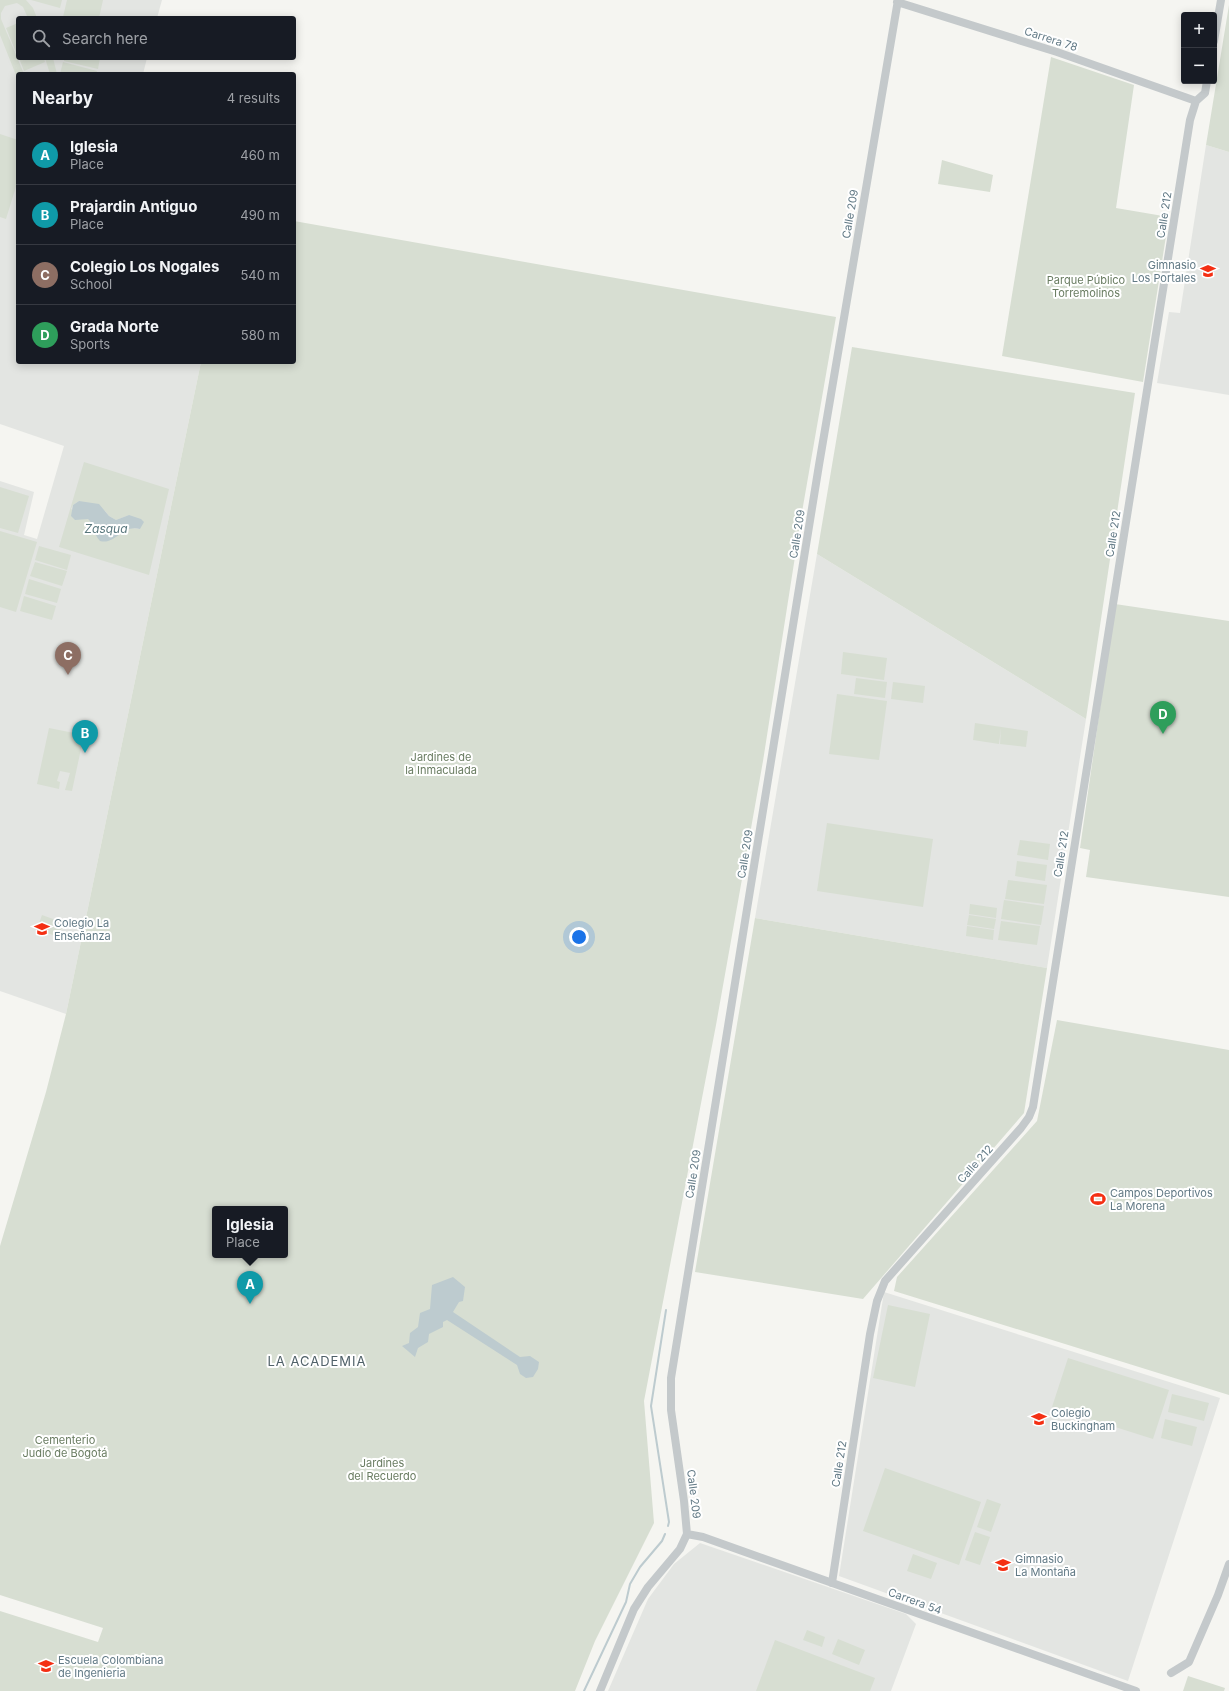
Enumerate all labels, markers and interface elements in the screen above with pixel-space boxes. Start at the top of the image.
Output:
map controls [1181,12,1217,84]
button: + [1181,12,1217,48]
search box [16,16,296,60]
street label: Carrera 78 [1023,24,1080,54]
icon: search [30,27,52,49]
text: Search here [62,29,148,48]
button: − [1181,48,1217,84]
text: Nearby [32,88,93,108]
text: 4 results [227,90,280,106]
text: Iglesia [70,137,118,156]
text: A [40,147,50,163]
text: 460 m [240,147,280,163]
text: Place [70,156,104,172]
street label: Calle 209 [839,188,861,240]
street label: Calle 212 [1153,191,1175,239]
text: Prajardin Antiguo [70,197,197,216]
text: B [41,207,49,223]
text: 490 m [240,207,280,223]
text: Place [70,216,104,232]
text: Colegio Los Nogales [70,257,219,276]
place label: Gimnasio Los Portales [1132,258,1196,285]
school or university icon: Gimnasio Los Portales [1199,262,1217,280]
text: C [40,267,50,283]
text: 540 m [240,267,280,283]
park label: Parque Público Torremolinos [1047,273,1126,300]
text: School [70,276,112,292]
text: Grada Norte [70,317,159,336]
text: D [40,327,50,343]
text: 580 m [241,327,280,343]
text: Sports [70,336,110,352]
street label: Calle 209 [786,508,808,560]
street label: Calle 212 [1102,510,1124,558]
water label: Zasqua [84,521,128,536]
pin: C [55,642,81,675]
pin: D [1150,701,1176,734]
pin: B [72,720,98,753]
park label: Jardines de la Inmaculada [405,750,477,777]
street label: Calle 209 [734,828,756,880]
street label: Calle 212 [1050,830,1072,878]
place label: Colegio La Enseñanza [54,916,111,943]
school or university icon: Colegio La Enseñanza [33,920,51,938]
your location [569,927,589,947]
street label: Calle 212 [954,1142,996,1186]
street label: Calle 209 [682,1148,704,1200]
place label: Campos Deportivos La Morena [1110,1186,1213,1213]
sports icon: Campos Deportivos La Morena [1089,1190,1107,1208]
popup [212,1206,288,1258]
text: Iglesia [226,1215,274,1234]
text: Place [226,1234,260,1250]
pin: A [237,1271,263,1304]
district label: LA ACADEMIA [267,1353,367,1369]
place label: Colegio Buckingham [1051,1406,1115,1433]
school or university icon: Colegio Buckingham [1030,1410,1048,1428]
park label: Cementerio Judío de Bogotá [22,1433,108,1460]
street label: Calle 212 [828,1440,850,1488]
park label: Jardines del Recuerdo [348,1456,417,1483]
street label: Calle 209 [684,1469,704,1520]
place label: Gimnasio La Montaña [1015,1552,1076,1579]
school or university icon: Gimnasio La Montaña [994,1556,1012,1574]
street label: Carrera 54 [886,1585,944,1617]
place label: Escuela Colombiana de Ingenieria [58,1653,163,1680]
school or university icon: Escuela Colombiana de Ingenieria [37,1657,55,1675]

